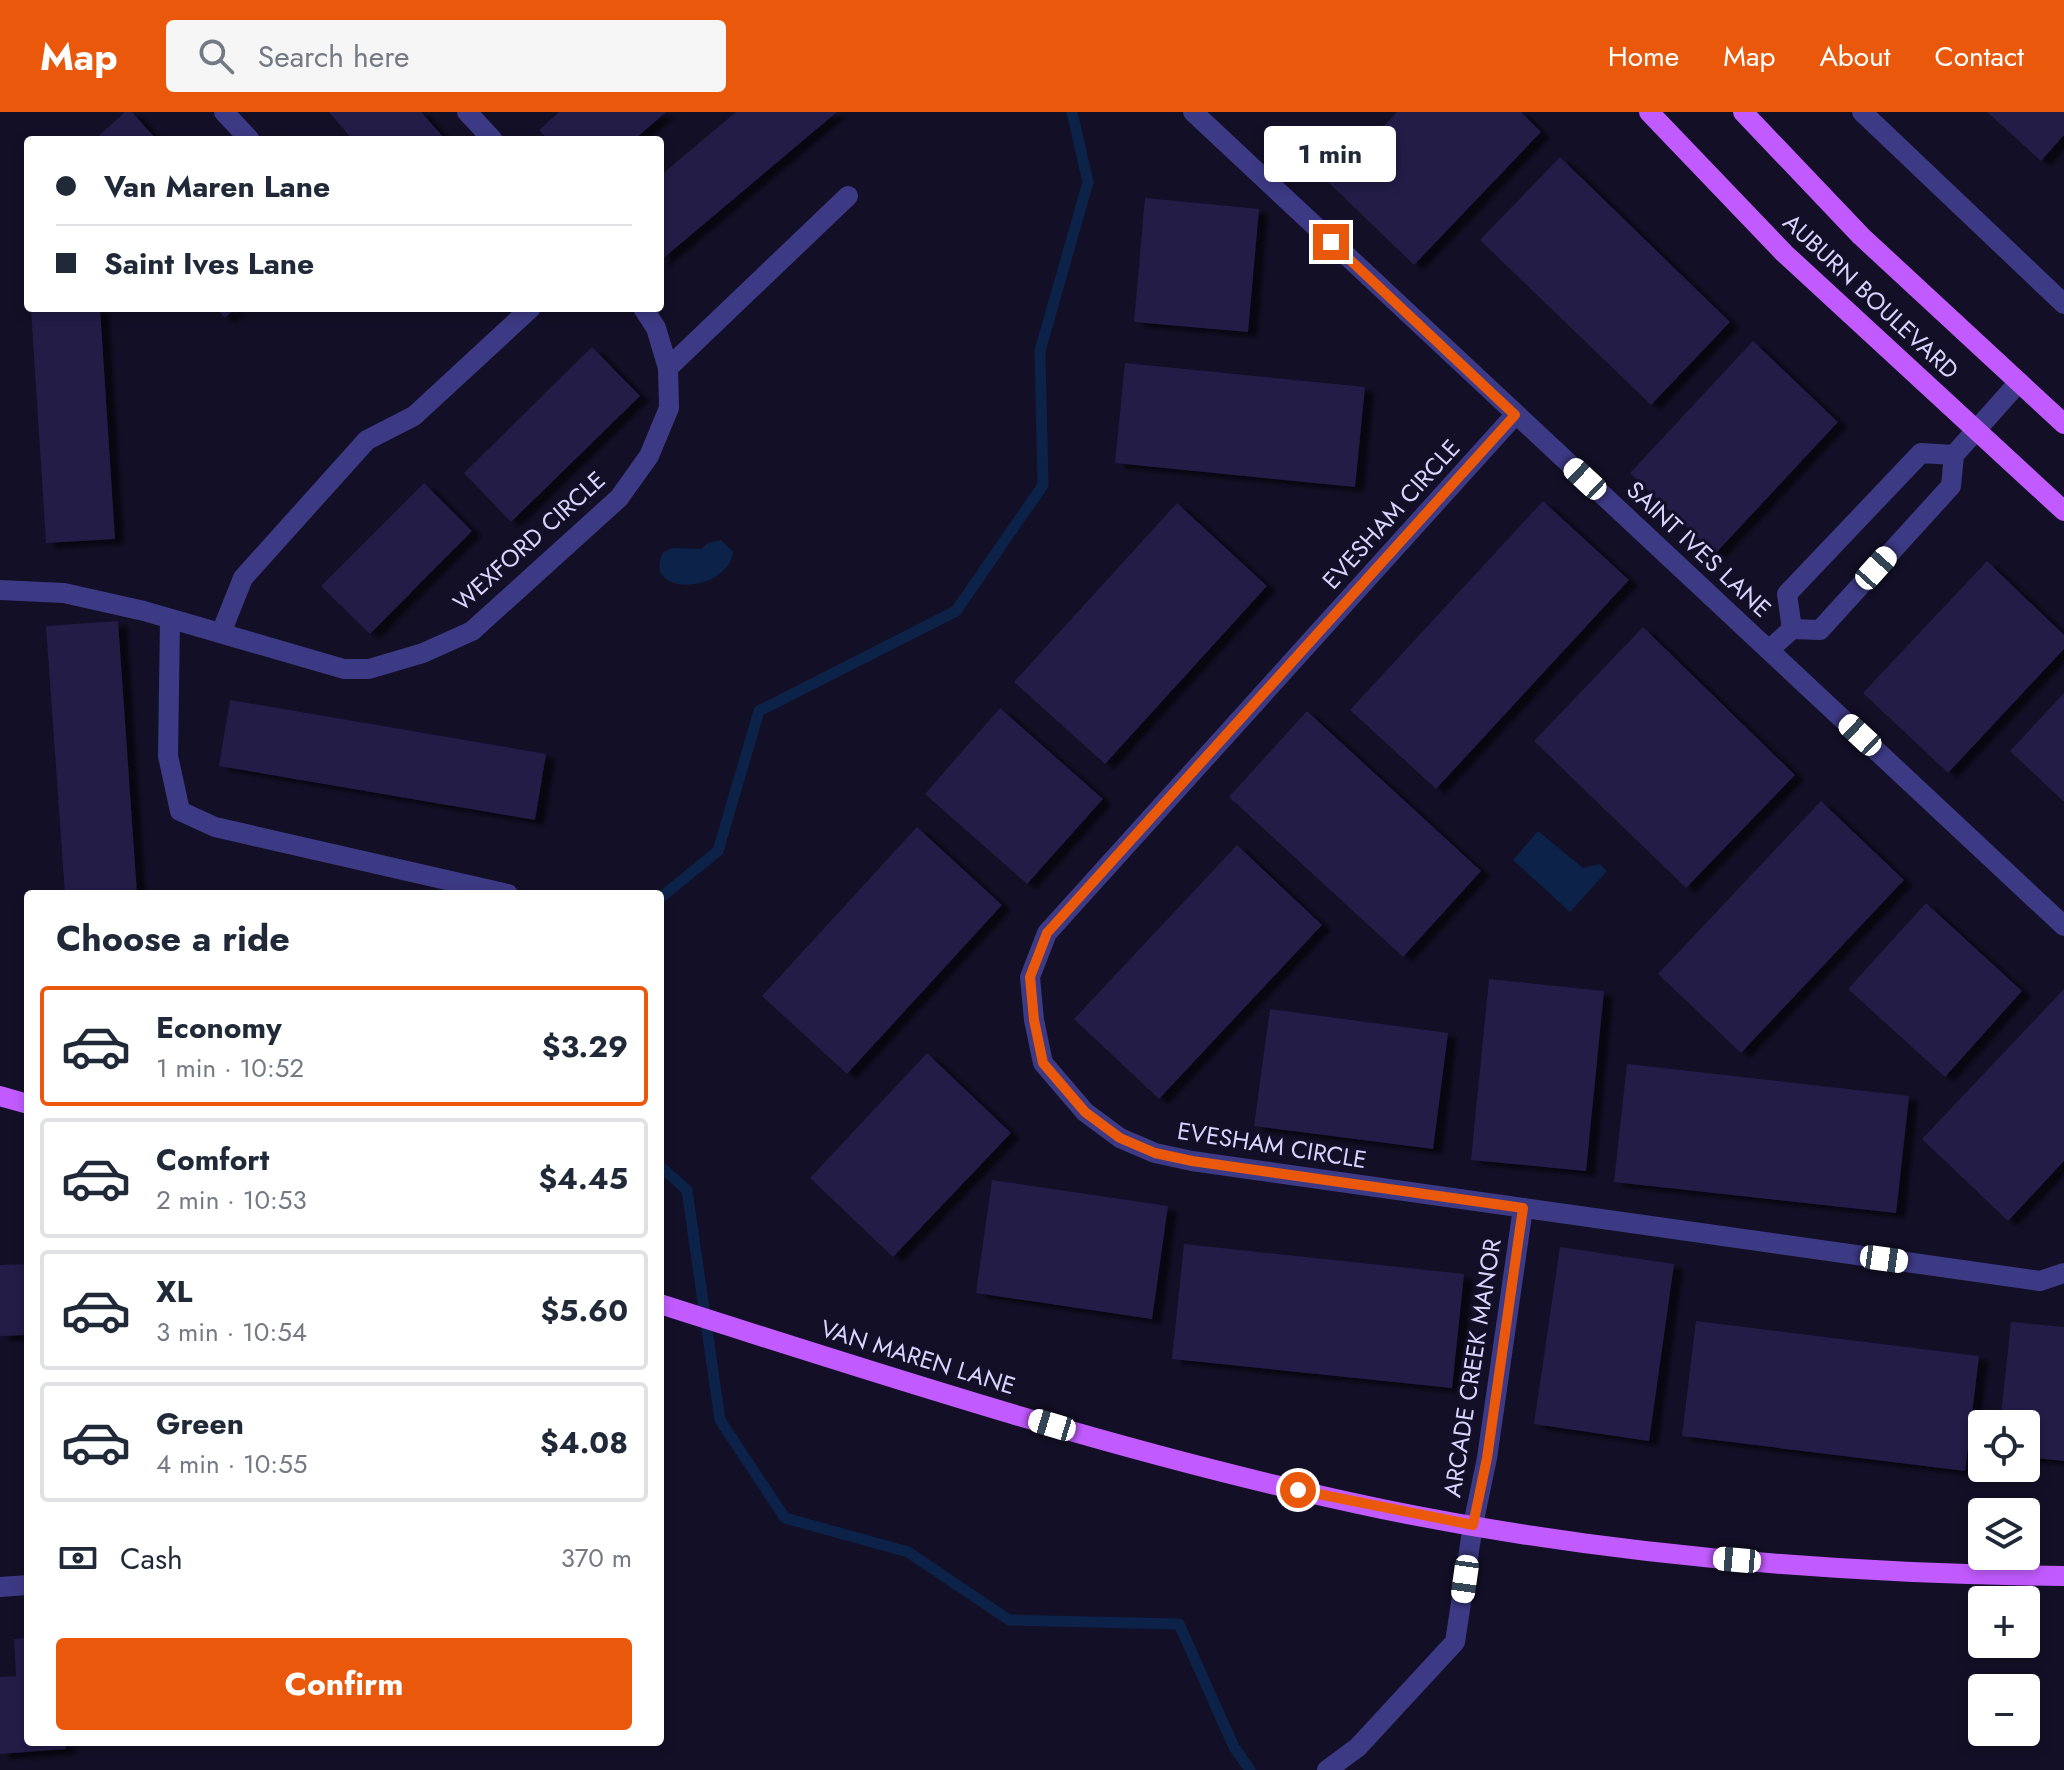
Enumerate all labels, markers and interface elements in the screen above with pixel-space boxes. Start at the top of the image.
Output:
search box [166,20,726,92]
text: Map [40,29,118,84]
icon: search [194,34,238,78]
text: Search here [258,35,410,78]
text: Home [1608,36,1679,77]
text: Map [1723,36,1775,77]
text: About [1819,36,1891,77]
text: Contact [1935,36,2024,77]
callout: 1 min [1265,126,1397,182]
text: 1 min [1298,135,1362,173]
text: Van Maren Lane [104,165,330,208]
street label: AUBURN BOULEVARD [1775,205,1967,387]
route end [1313,224,1349,260]
text: Saint Ives Lane [104,242,314,285]
street label: EVESHAM CIRCLE [1314,431,1468,597]
car [1559,454,1611,504]
street label: WEXFORD CIRCLE [445,463,613,619]
street label: SAINT IVES LANE [1619,473,1779,625]
car [1851,542,1901,594]
car [1834,710,1886,760]
text: Choose a ride [56,912,290,964]
text: Economy [156,1006,282,1049]
icon: car [60,1010,132,1082]
text: $3.29 [542,1025,628,1068]
text: 1 min · 10:52 [156,1049,304,1087]
street label: EVESHAM CIRCLE [1175,1113,1369,1177]
text: Comfort [156,1138,269,1181]
icon: car [60,1142,132,1214]
text: $4.45 [538,1157,628,1200]
text: 2 min · 10:53 [156,1181,307,1219]
street label: ARCADE CREEK MANOR [1434,1236,1510,1500]
car [1859,1244,1909,1274]
text: XL [156,1270,192,1313]
icon: car [60,1274,132,1346]
text: $5.60 [540,1289,628,1332]
street label: VAN MAREN LANE [816,1311,1020,1403]
text: 3 min · 10:54 [156,1313,307,1351]
text: Green [156,1402,244,1445]
icon: car [60,1406,132,1478]
car [1026,1407,1078,1443]
map controls [1968,1410,2040,1746]
button: locate [1968,1410,2040,1482]
text: $4.08 [540,1421,628,1464]
text: 4 min · 10:55 [156,1445,307,1483]
route start [1280,1472,1316,1508]
button: layers [1968,1498,2040,1570]
icon: cash [56,1536,100,1580]
text: Cash [120,1537,183,1580]
text: 370 m [561,1539,632,1577]
car [1712,1546,1762,1574]
car [1450,1554,1480,1604]
button: + [1968,1586,2040,1658]
button: Confirm [56,1638,632,1730]
button: − [1968,1674,2040,1746]

